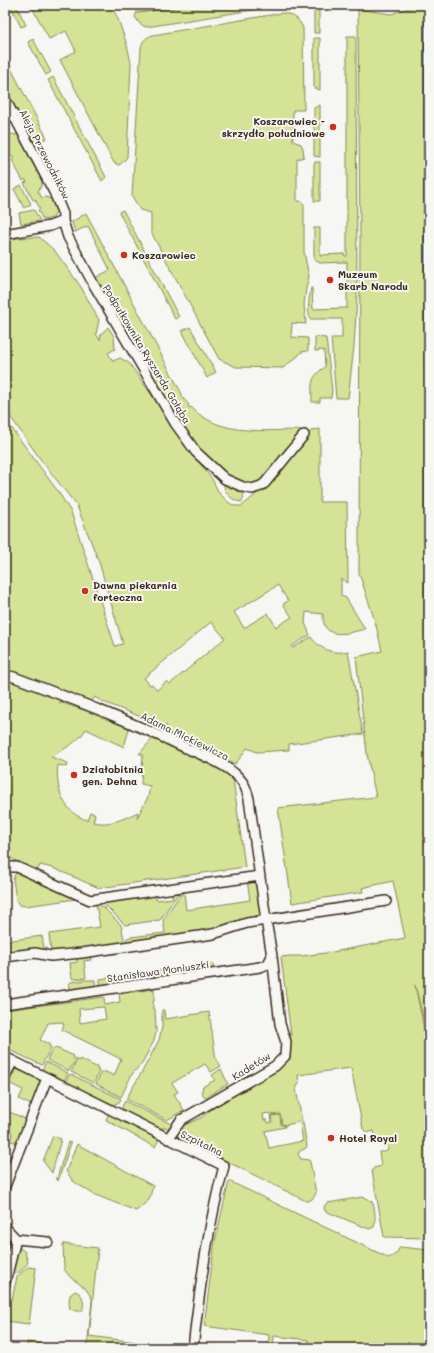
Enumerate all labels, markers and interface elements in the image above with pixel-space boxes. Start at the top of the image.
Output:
street label: Aleja Przewodników [16,107,74,201]
place label: Koszarowiec - skrzydło południowe [222,114,325,140]
marker: Koszarowiec - skrzydło południowe [328,122,338,132]
place label: Koszarowiec [132,248,196,262]
marker: Koszarowiec [119,250,129,260]
place label: Muzeum Skarb Narodu [338,267,408,293]
marker: Muzeum Skarb Narodu [325,275,335,285]
street label: Podpułkownika Ryszarda Gołąba [100,282,194,426]
place label: Dawna piekarnia forteczna [93,578,177,604]
marker: Dawna piekarnia forteczna [80,586,90,596]
street label: Adama Mickiewicza [138,708,232,764]
place label: Działobitnia gen. Dehna [82,762,143,788]
marker: Działobitnia gen. Dehna [69,770,79,780]
street label: Stanisława Moniuszki [106,957,210,985]
street label: Kadetów [229,1049,273,1083]
street label: Szpitalna [179,1127,225,1159]
place label: Hotel Royal [339,1131,397,1145]
marker: Hotel Royal [326,1133,336,1143]

